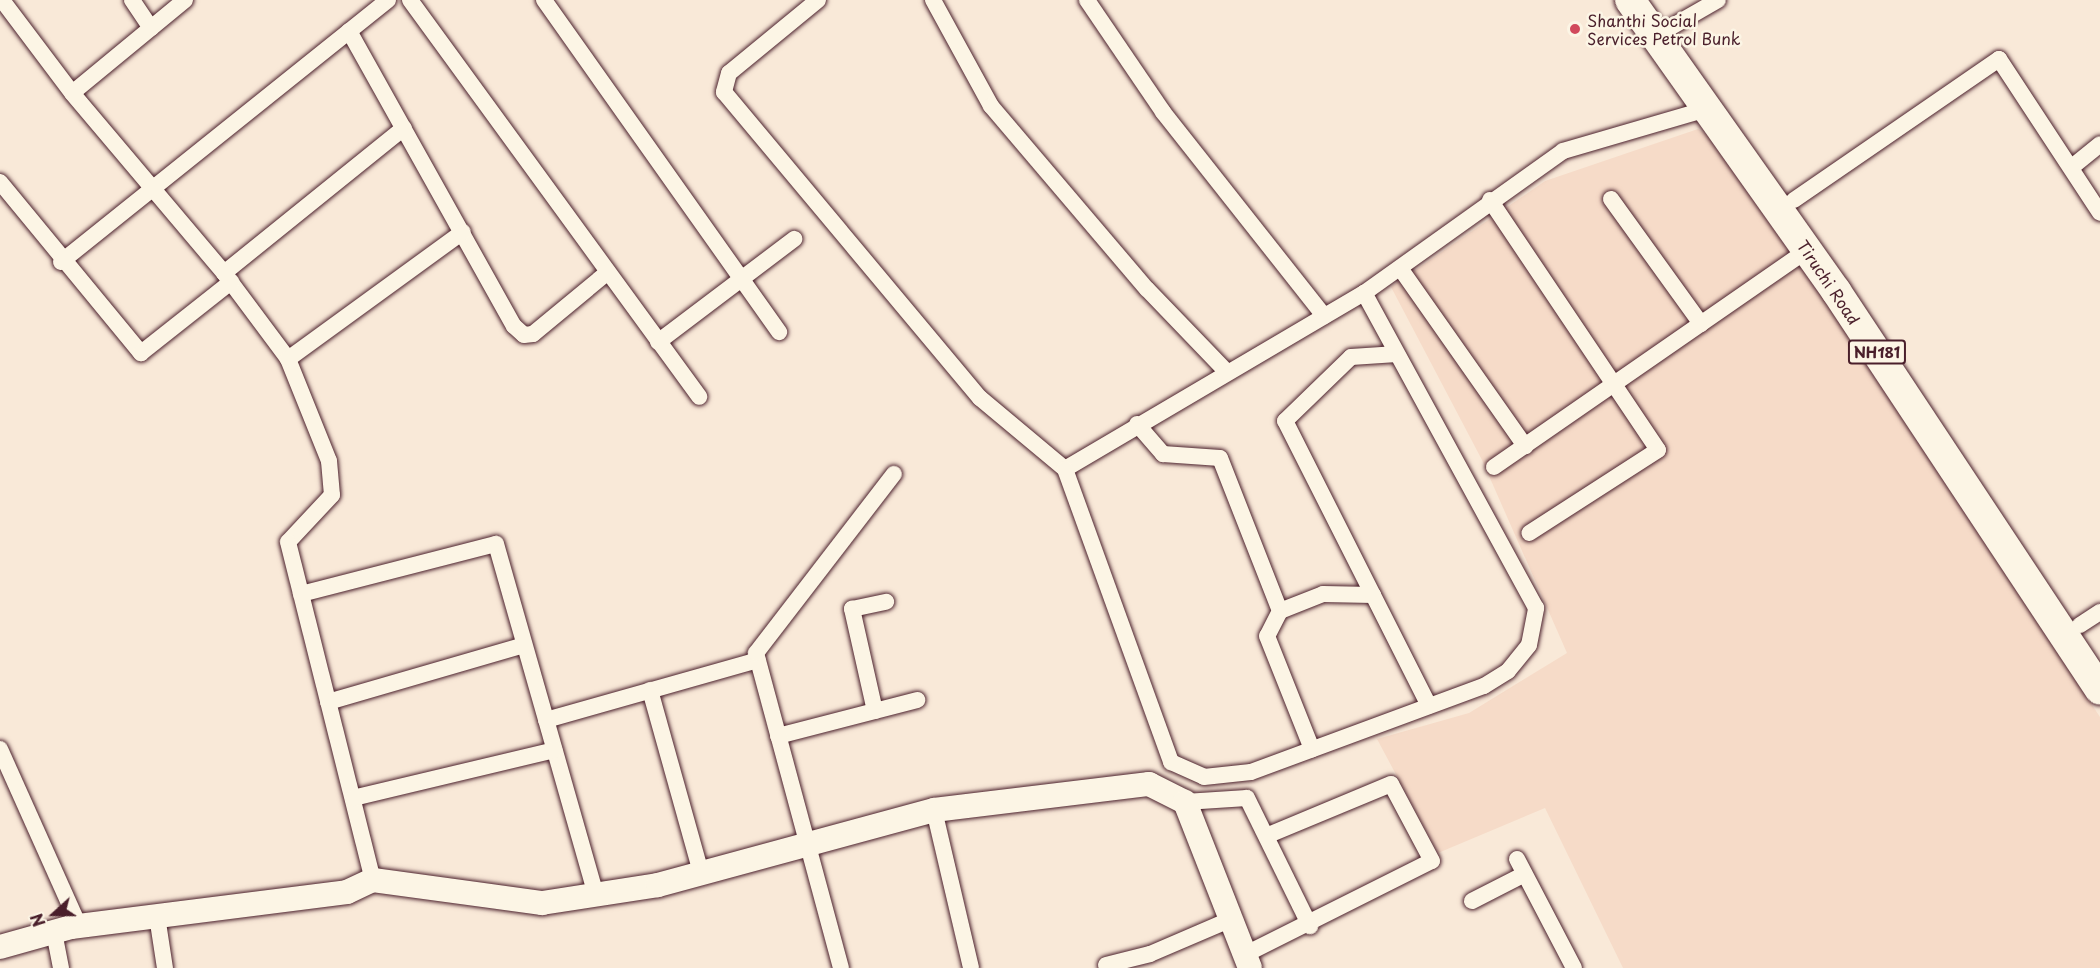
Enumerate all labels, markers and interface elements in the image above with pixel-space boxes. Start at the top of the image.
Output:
place label: Shanthi Social Services Petrol Bunk [1587,10,1742,48]
marker: Shanthi Social Services Petrol Bunk [1568,22,1582,36]
street label: Tiruchi Road [1794,236,1864,328]
road number: NH181 [1847,340,1907,364]
north arrow [24,884,84,944]
text: N [24,910,51,931]

